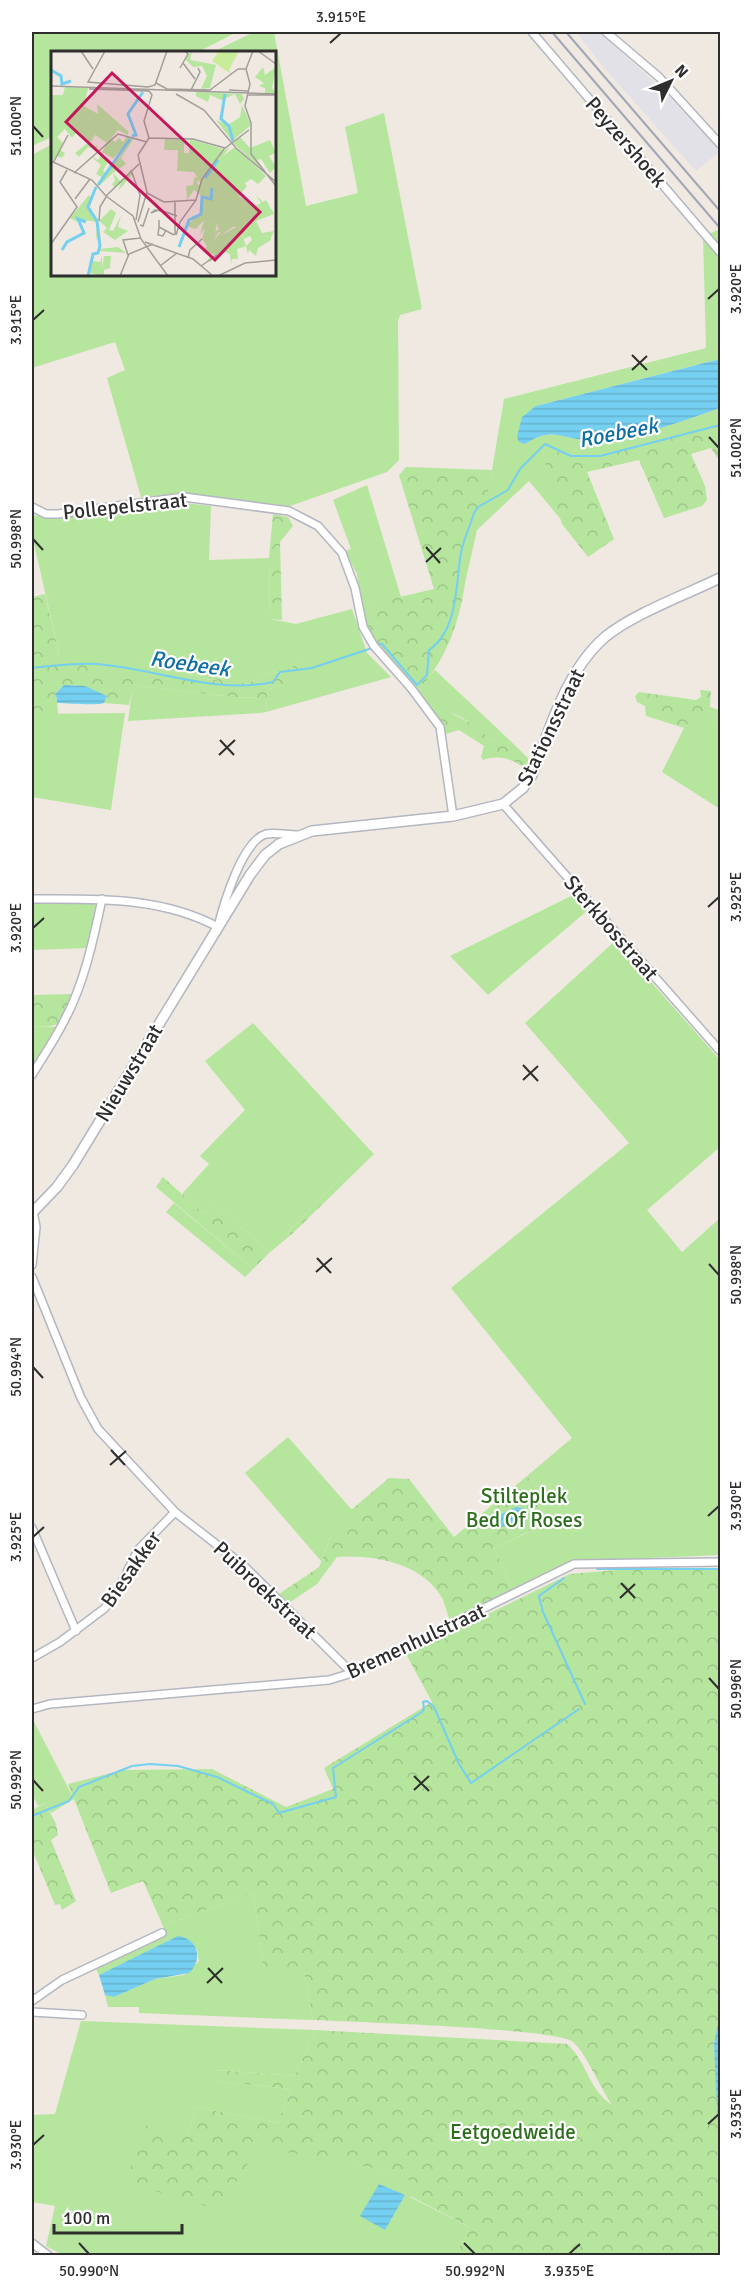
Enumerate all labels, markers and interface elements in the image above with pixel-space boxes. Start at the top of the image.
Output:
text: 3.915°E [316,8,366,26]
inset map [51,51,276,276]
north arrow [641,51,701,111]
text: N [670,61,692,82]
street label: Peyzershoek [580,91,673,193]
text: 51.000°N [7,96,25,156]
text: 3.920°E [727,264,745,314]
text: 3.915°E [7,295,25,345]
water label: Roebeek [576,411,662,453]
text: 51.002°N [727,418,745,478]
street label: Pollepelstraat [61,487,189,525]
text: 50.998°N [7,509,25,569]
water label: Roebeek [148,645,233,683]
street label: Stationsstraat [512,664,590,790]
street label: Sterkbosstraat [558,870,664,986]
text: 3.925°E [727,872,745,922]
text: 3.920°E [7,903,25,953]
street label: Nieuwstraat [90,1019,168,1127]
text: 50.998°N [727,1245,745,1305]
text: 50.994°N [7,1337,25,1397]
text: 3.930°E [727,1481,745,1531]
park label: Stilteplek Bed Of Roses [466,1483,582,1533]
text: 3.925°E [7,1512,25,1562]
street label: Biesakker [95,1525,167,1612]
street label: Puibroekstraat [208,1536,322,1644]
street label: Bremenhulstraat [342,1597,490,1685]
text: 50.996°N [727,1659,745,1719]
text: 50.992°N [7,1750,25,1810]
text: 3.935°E [727,2089,745,2139]
park label: Eetgoedweide [450,2119,576,2145]
text: 3.930°E [7,2120,25,2170]
scale bar [54,2197,182,2235]
text: 100 m [63,2207,110,2229]
text: 50.990°N [59,2262,119,2280]
text: 50.992°N [445,2262,505,2280]
text: 3.935°E [544,2262,594,2280]

